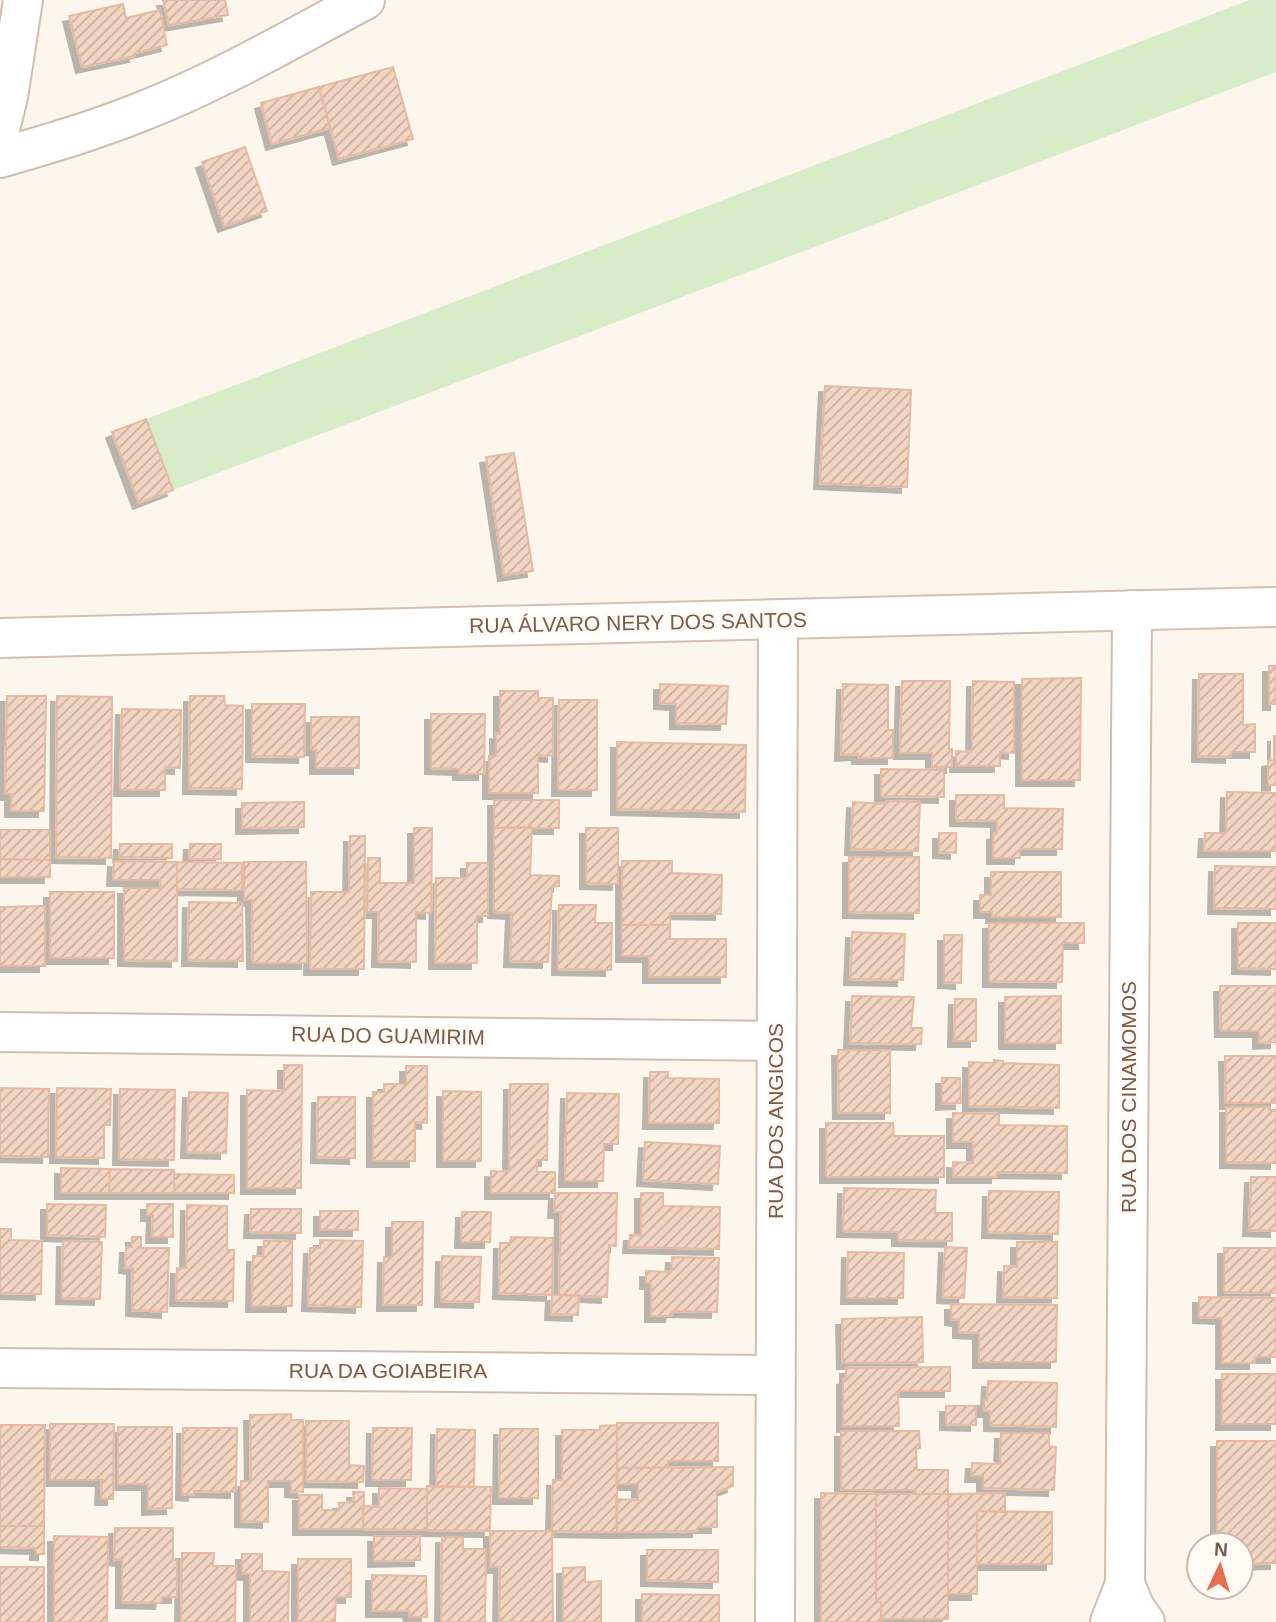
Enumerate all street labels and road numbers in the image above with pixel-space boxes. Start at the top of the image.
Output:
street label: RUA ÁLVARO NERY DOS SANTOS [469,608,807,637]
street label: RUA DOS CINAMOMOS [1117,981,1140,1213]
street label: RUA DO GUAMIRIM [291,1022,485,1049]
street label: RUA DOS ANGICOS [764,1023,787,1219]
street label: RUA DA GOIABEIRA [289,1359,487,1382]

